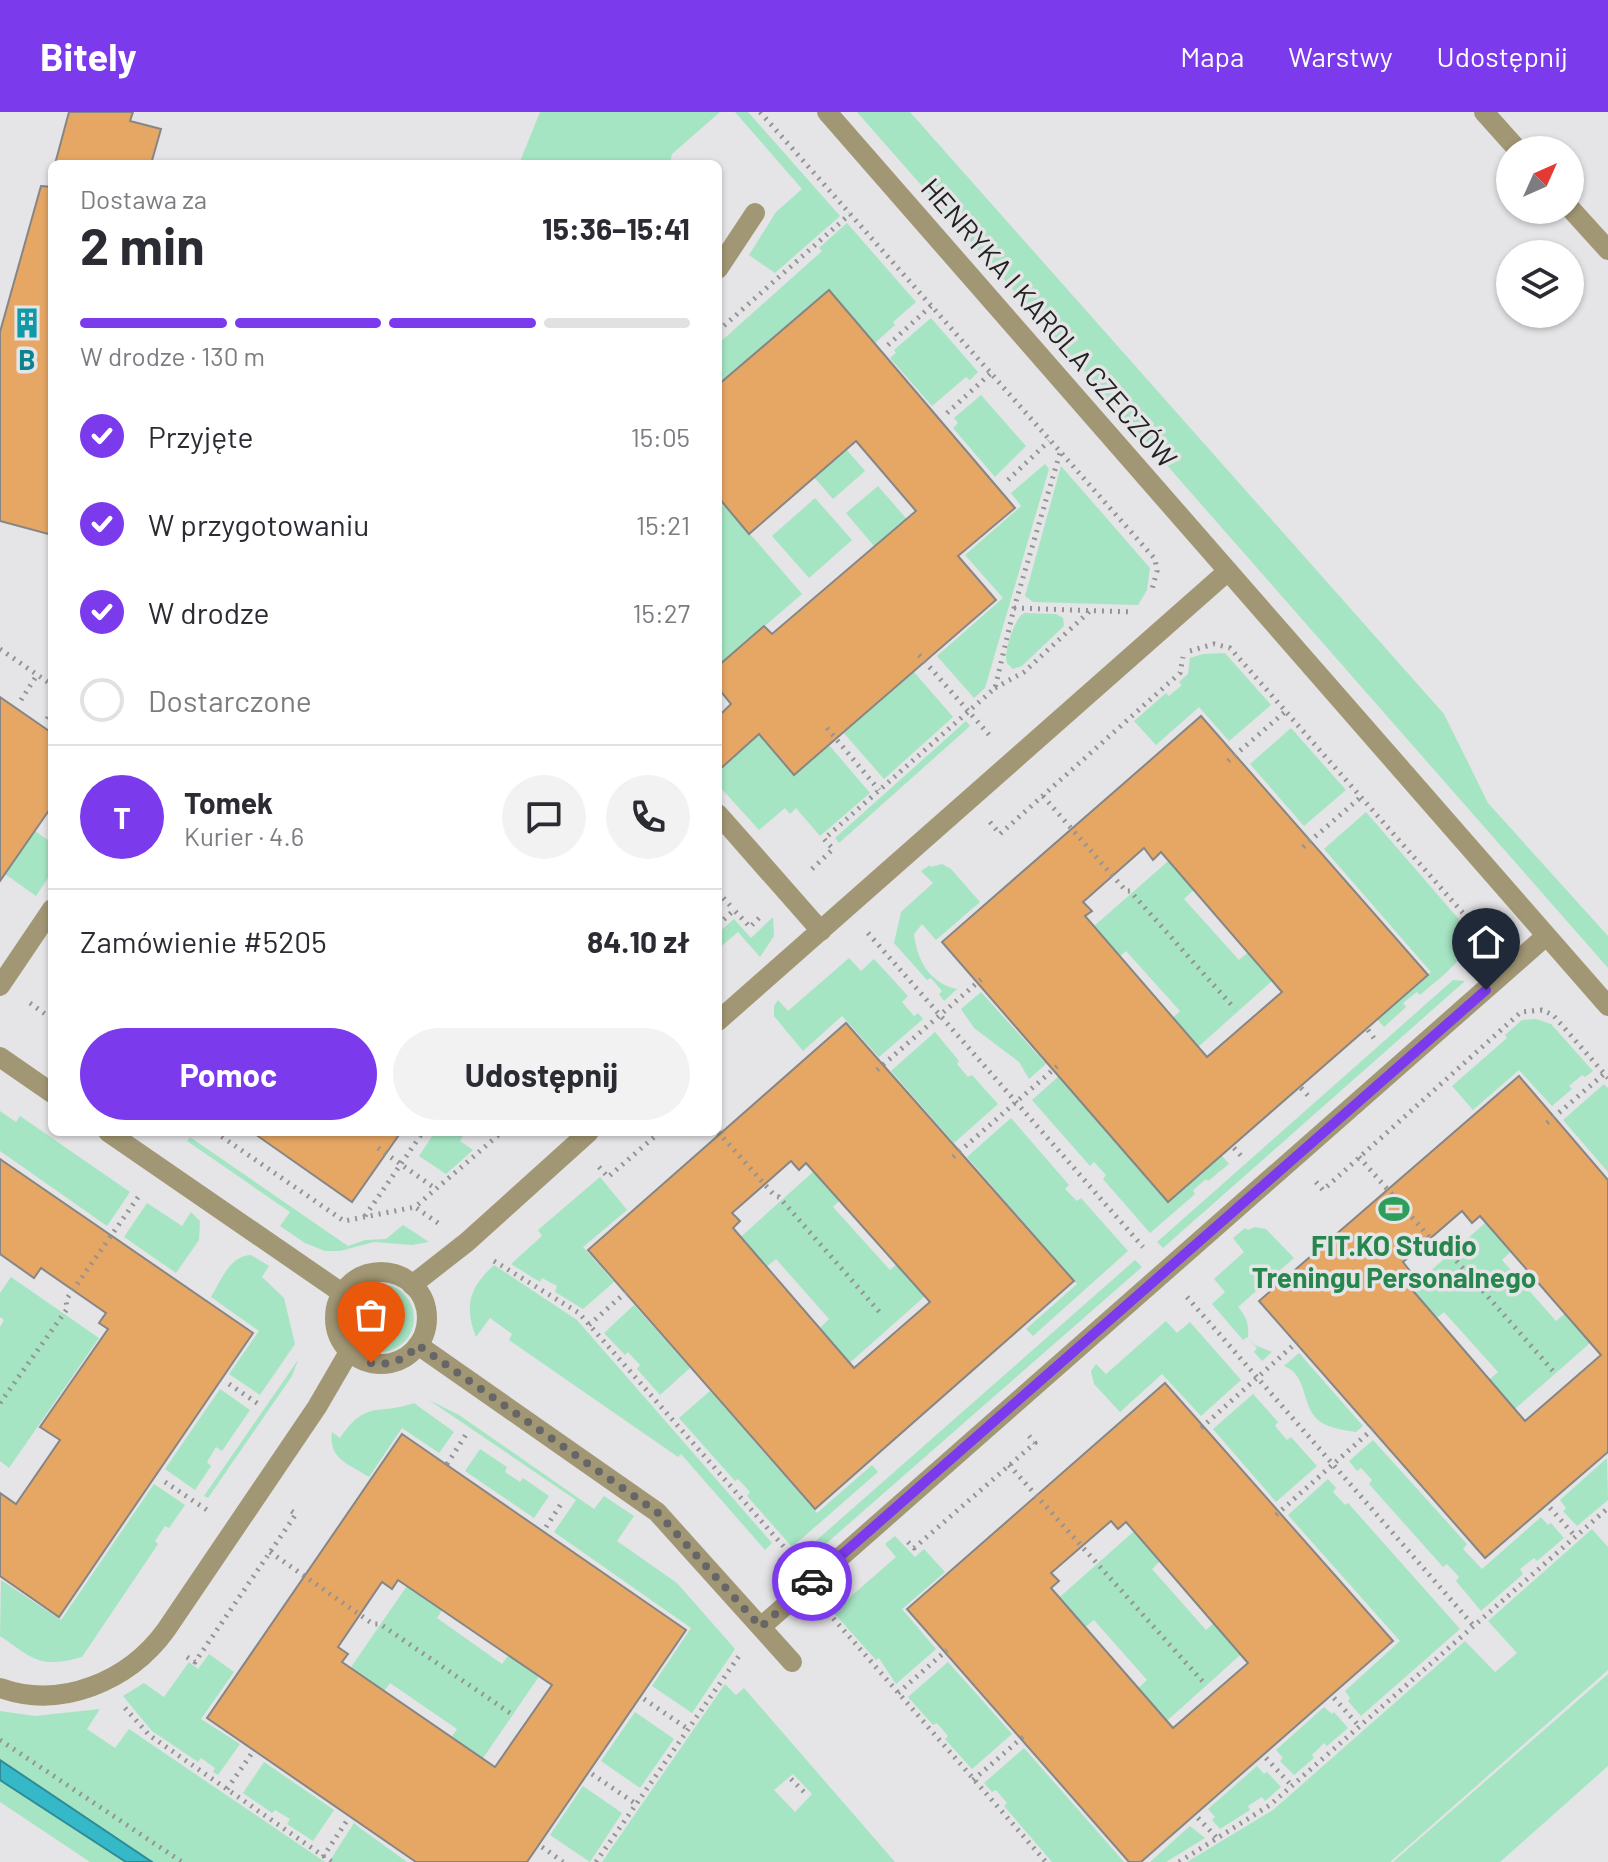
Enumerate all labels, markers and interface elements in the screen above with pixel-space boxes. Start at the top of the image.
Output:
text: Bitely [40,33,137,79]
text: Mapa [1180,39,1244,73]
text: Warstwy [1288,39,1393,73]
text: Udostępnij [1437,39,1568,73]
north arrow [1496,136,1584,224]
map controls [1496,136,1584,328]
street label: HENRYKA I KAROLA CZECZÓW [915,171,1185,474]
text: Dostawa za [80,183,207,214]
text: 15:36–15:41 [542,210,690,246]
text: 2 min [80,213,205,275]
button: layers [1496,240,1584,328]
building icon: B [10,306,44,340]
text: W drodze · 130 m [80,340,265,371]
place label: B [18,342,36,376]
icon: check [80,414,124,458]
text: Przyjęte [148,418,254,454]
text: 15:05 [631,421,690,452]
icon: check [80,502,124,546]
text: W przygotowaniu [148,506,369,542]
text: 15:21 [636,509,690,540]
icon: check [80,590,124,634]
text: W drodze [148,594,270,630]
text: 15:27 [632,597,690,628]
text: Dostarczone [148,682,312,718]
button: chat [502,775,586,859]
button: phone [606,775,690,859]
text: Tomek [184,784,273,820]
text: T [113,799,131,835]
text: Kurier · 4.6 [184,820,304,851]
pin [1452,908,1520,990]
icon: home [1464,920,1508,964]
text: Zamówienie #5205 [80,923,327,959]
text: 84.10 zł [587,923,690,959]
button: Pomoc [80,1028,377,1120]
button: Udostępnij [393,1028,690,1120]
sports icon: FIT.KO Studio Treningu Personalnego [1377,1192,1411,1226]
place label: FIT.KO Studio Treningu Personalnego [1252,1228,1536,1294]
pin [337,1281,405,1363]
icon: bag [349,1293,393,1337]
courier [772,1541,852,1621]
icon: car [790,1559,834,1603]

